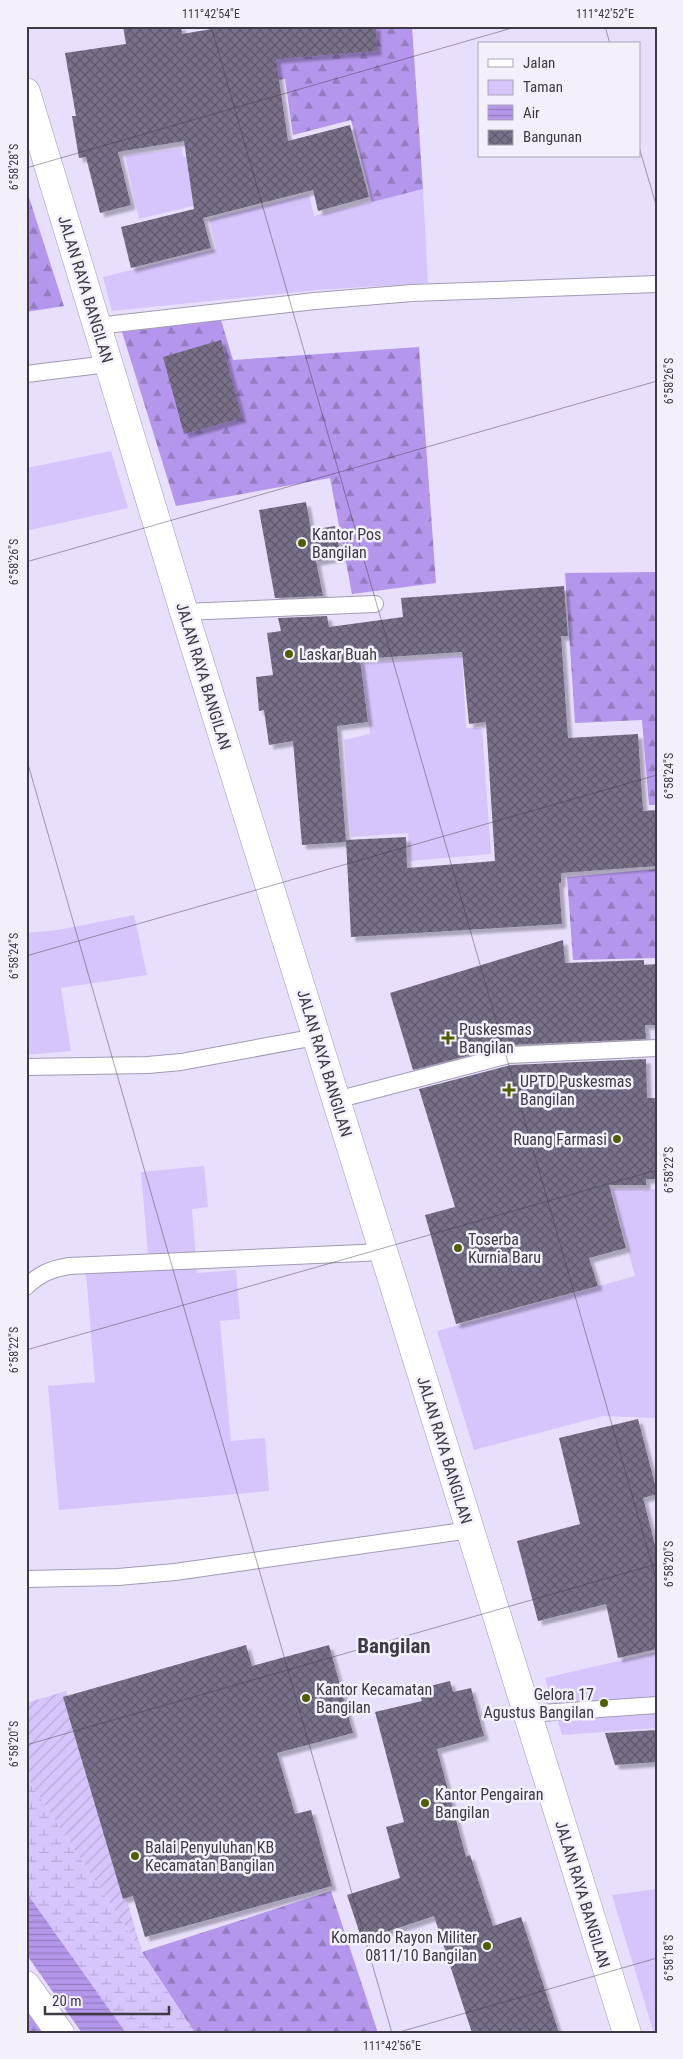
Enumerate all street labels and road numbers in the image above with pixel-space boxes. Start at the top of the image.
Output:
street label: JALAN RAYA BANGILAN [54,213,117,365]
street label: JALAN RAYA BANGILAN [172,600,235,752]
street label: JALAN RAYA BANGILAN [293,987,356,1139]
street label: JALAN RAYA BANGILAN [413,1374,476,1526]
street label: JALAN RAYA BANGILAN [551,1818,614,1970]

